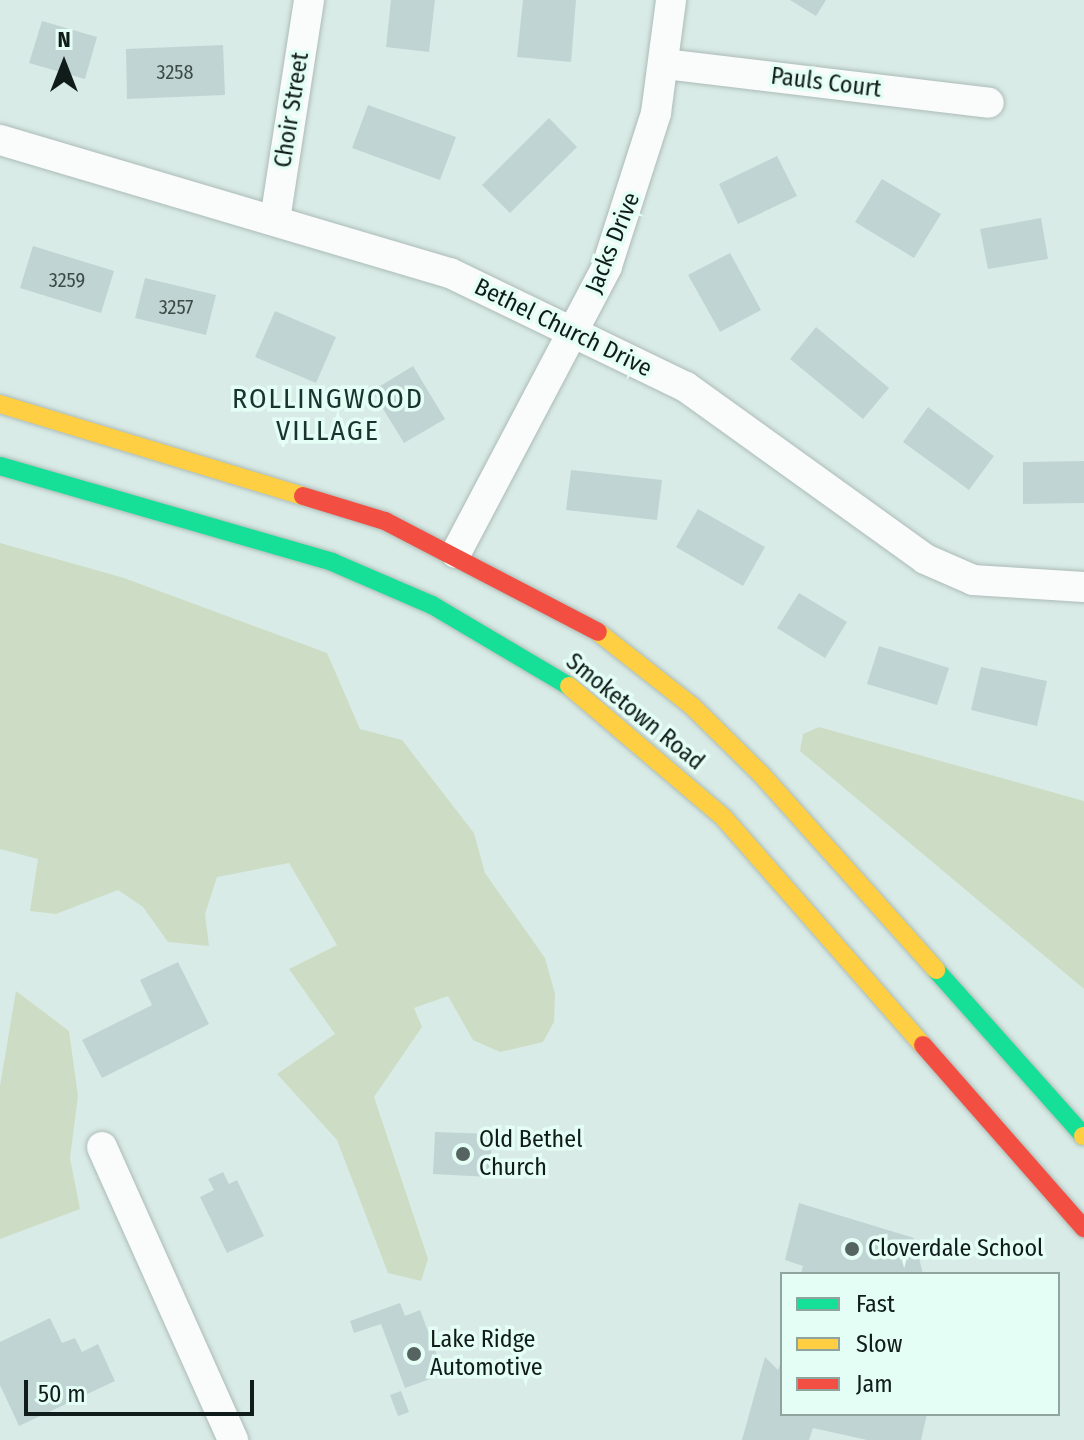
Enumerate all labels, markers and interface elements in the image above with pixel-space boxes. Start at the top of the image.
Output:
north arrow [24,24,104,104]
text: N [57,26,71,53]
street label: Choir Street [269,50,315,170]
house number: 3258 [157,60,193,84]
street label: Pauls Court [769,62,883,104]
street label: Jacks Drive [580,188,646,298]
house number: 3259 [49,268,85,292]
street label: Bethel Church Drive [470,273,656,383]
house number: 3257 [159,295,193,319]
district label: ROLLINGWOOD VILLAGE [232,382,424,448]
street label: Smoketown Road [560,647,710,777]
place label: Old Bethel Church [479,1126,582,1182]
marker: Old Bethel Church [454,1145,472,1163]
place label: Cloverdale School [868,1235,1043,1263]
marker: Cloverdale School [843,1240,861,1258]
legend [780,1272,1060,1416]
text: Fast [856,1290,895,1318]
place label: Lake Ridge Automotive [430,1326,543,1382]
text: Slow [856,1330,902,1358]
marker: Lake Ridge Automotive [405,1345,423,1363]
scale bar [28,1364,258,1414]
text: Jam [856,1370,893,1398]
text: 50 m [38,1380,86,1408]

